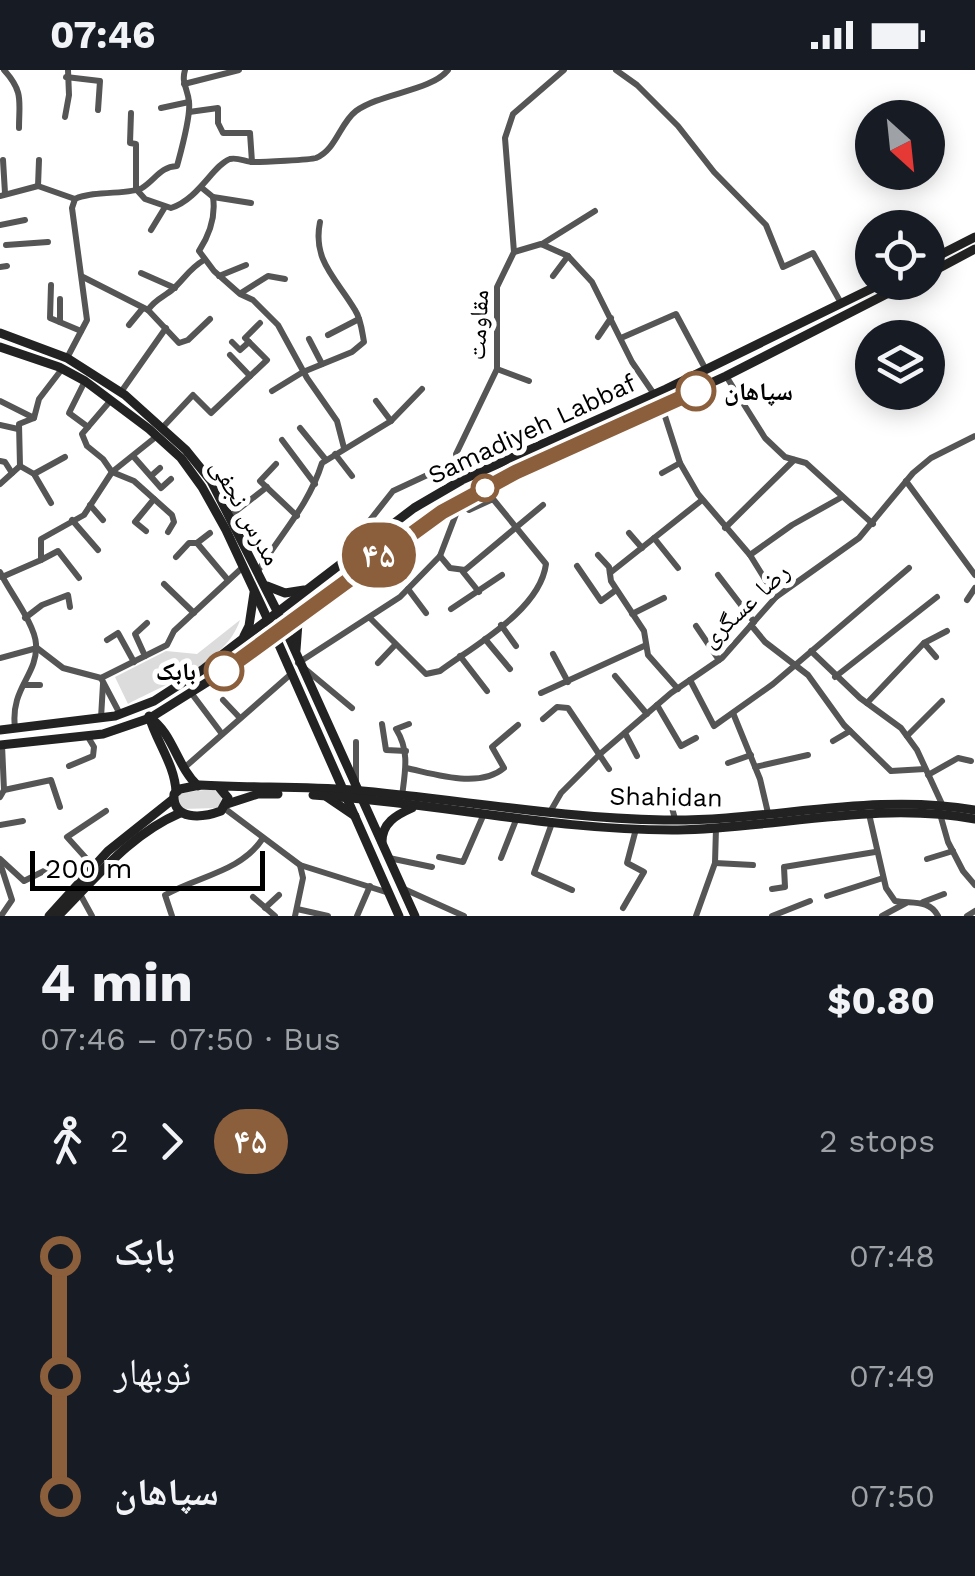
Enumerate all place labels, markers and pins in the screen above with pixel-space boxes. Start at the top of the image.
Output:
marker: سپاهان [677,372,715,410]
place label: سپاهان [724,377,793,406]
unlabelled marker [472,475,498,501]
marker: بابک [205,652,243,690]
place label: بابک [156,657,196,686]

